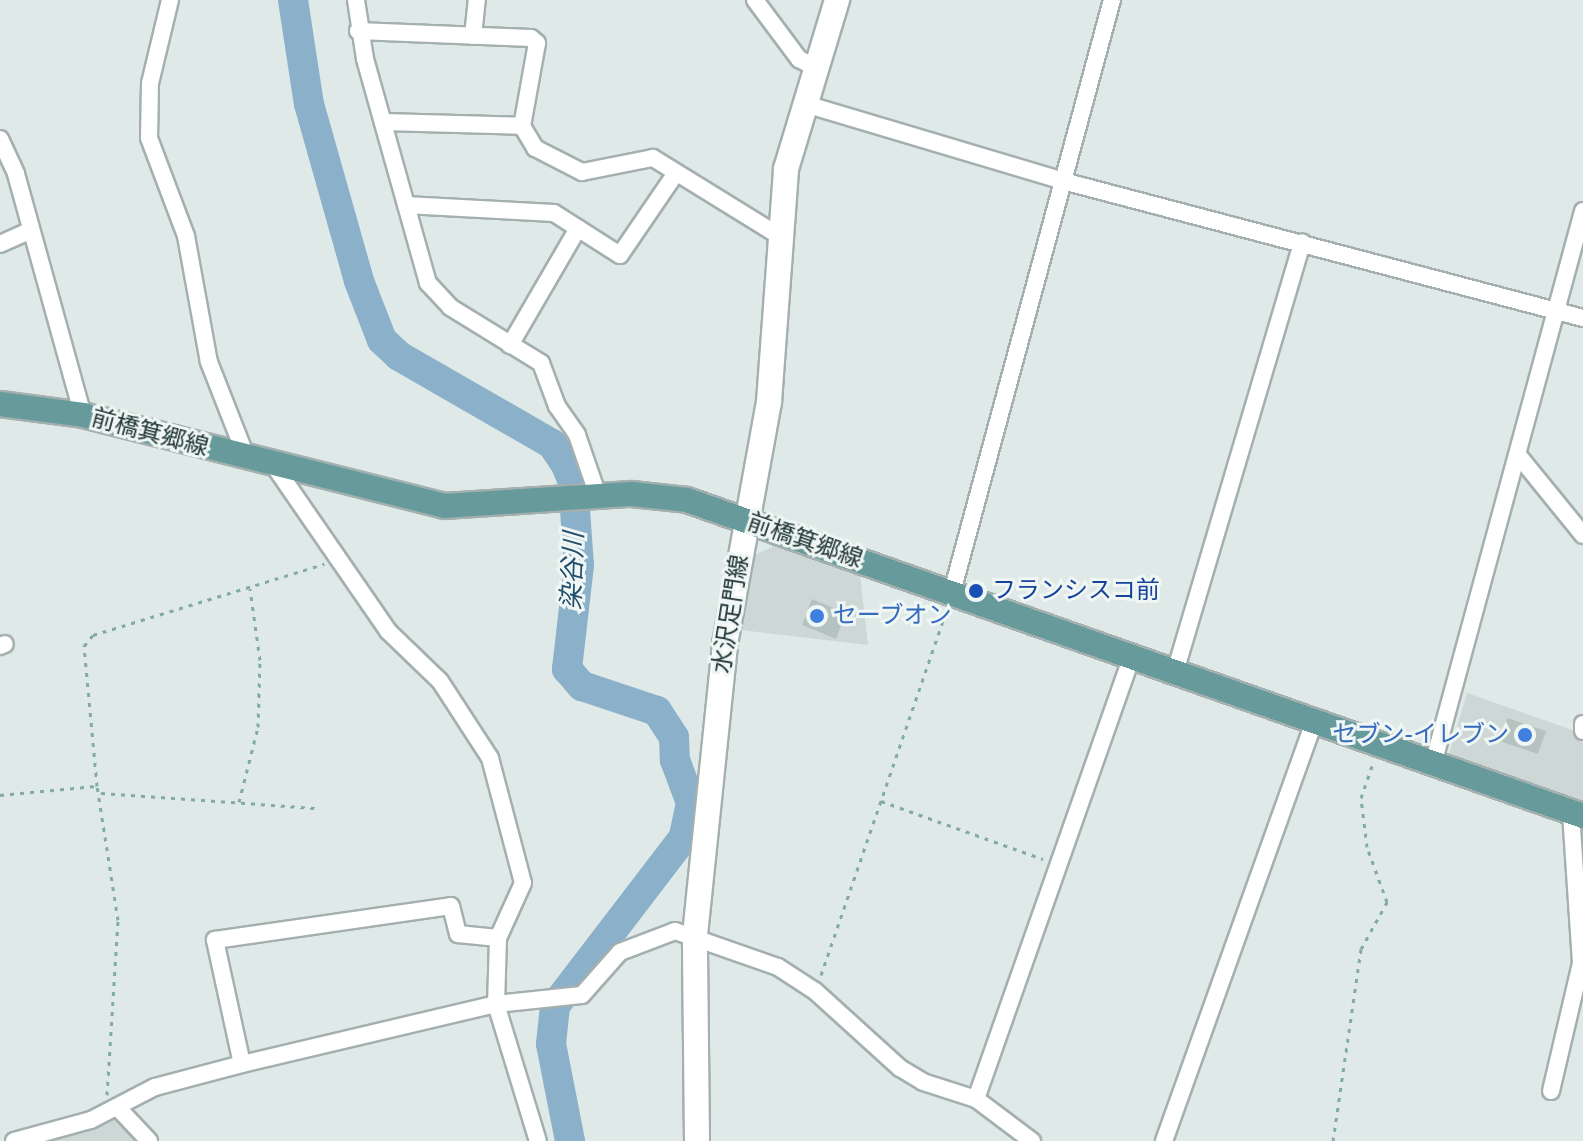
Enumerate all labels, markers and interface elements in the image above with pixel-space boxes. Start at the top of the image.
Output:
street label: 前橋箕郷線 [88,404,212,462]
street label: 前橋箕郷線 [744,508,866,574]
water label: 染谷川 [557,531,591,611]
street label: 水沢足門線 [707,552,755,676]
place label: フランシスコ前 [992,577,1160,605]
marker: フランシスコ前 [967,582,985,600]
place label: セーブオン [833,602,953,630]
marker: セーブオン [808,607,826,625]
place label: セブン-イレブン [1333,721,1509,749]
marker: セブン-イレブン [1516,726,1534,744]

